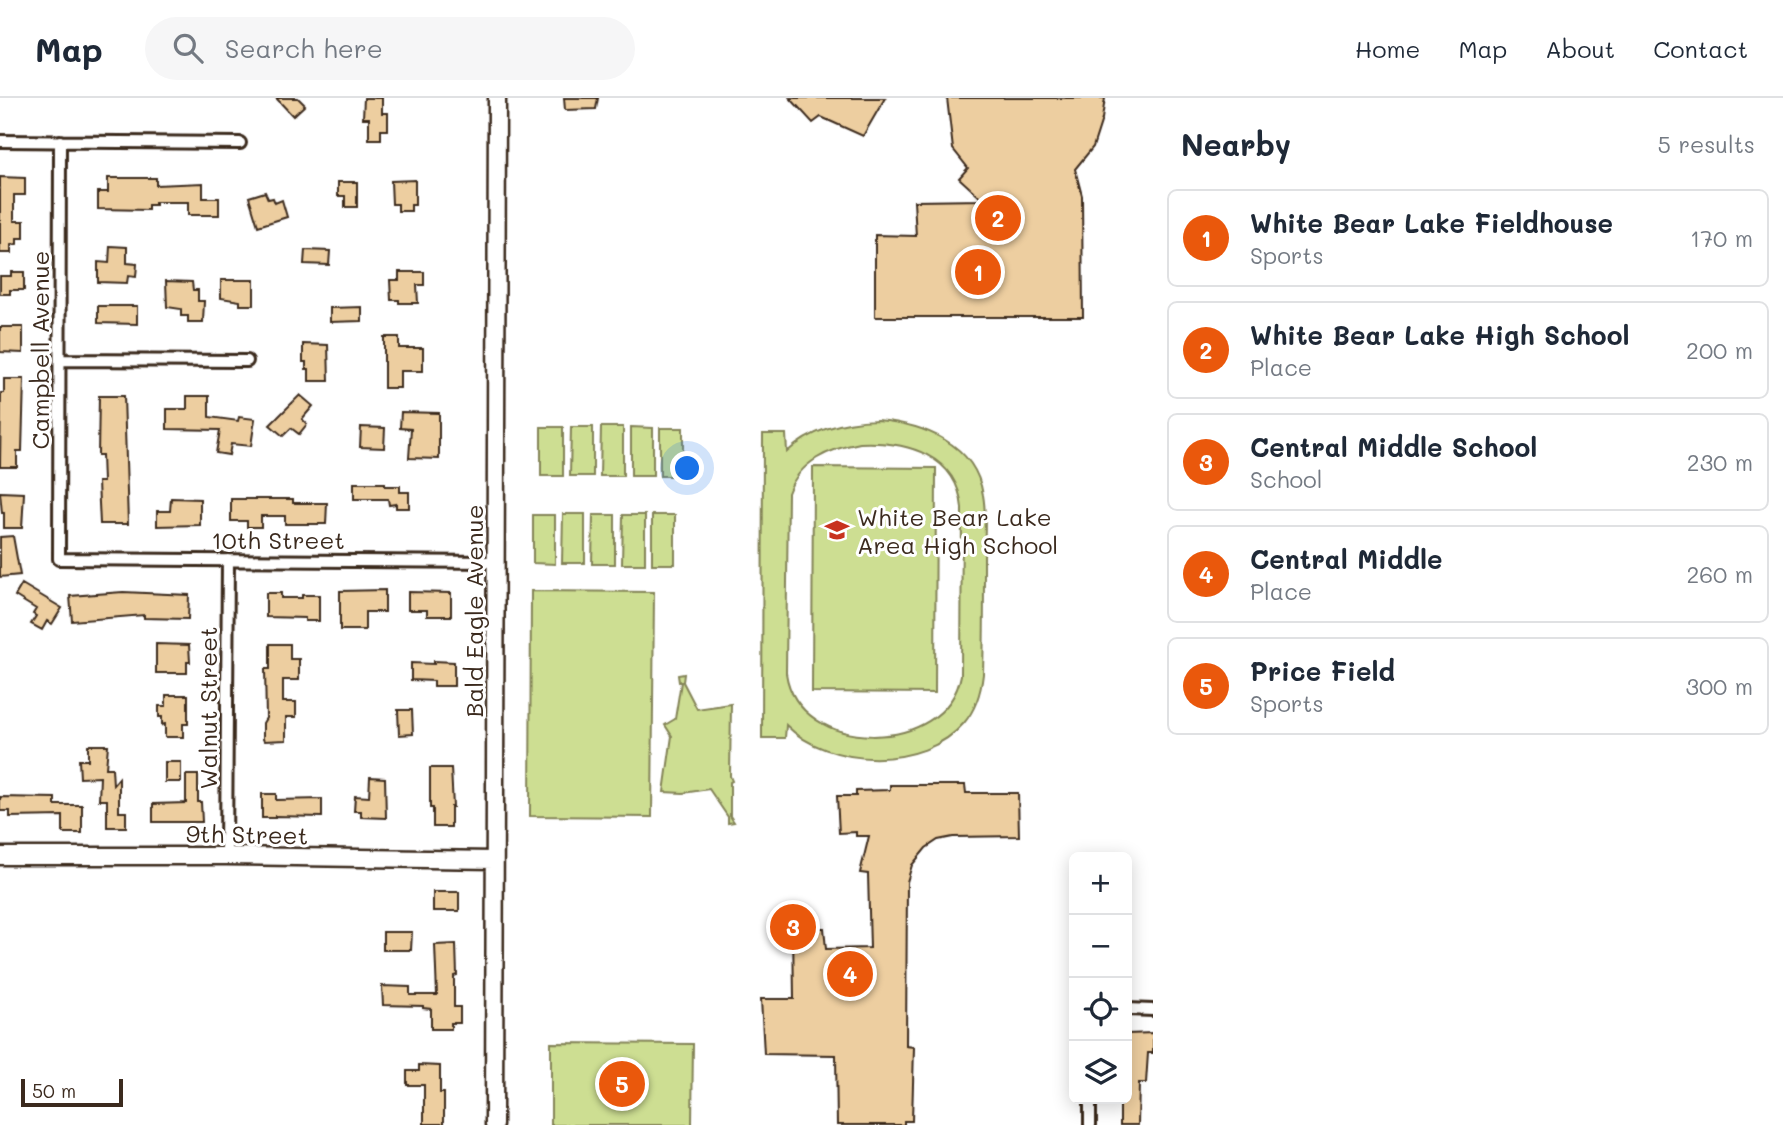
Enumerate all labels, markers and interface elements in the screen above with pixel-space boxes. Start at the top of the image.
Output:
search box [145,17,635,80]
text: Map [35,27,103,70]
icon: search [169,29,207,67]
text: Search here [225,31,383,65]
text: Home [1355,33,1420,64]
text: Map [1458,33,1507,64]
text: About [1545,33,1615,64]
text: Contact [1653,33,1748,64]
text: Nearby [1181,124,1291,164]
text: 5 results [1658,129,1755,159]
pin: 2 [975,192,1021,244]
text: White Bear Lake Fieldhouse [1250,206,1613,240]
text: 1 [1201,223,1211,253]
text: 170 m [1690,223,1753,253]
text: Sports [1250,240,1324,270]
pin: 1 [955,246,1001,298]
street label: Campbell Avenue [24,251,55,449]
text: White Bear Lake High School [1250,318,1629,352]
text: 2 [1200,335,1212,365]
text: 200 m [1686,335,1753,365]
text: Place [1250,352,1312,382]
text: Central Middle School [1250,430,1537,464]
text: 3 [1199,447,1213,477]
text: 230 m [1687,447,1753,477]
your location [670,451,704,485]
text: School [1250,464,1323,494]
place label: White Bear Lake Area High School [857,501,1058,560]
street label: Bald Eagle Avenue [458,505,489,718]
school or university icon: White Bear Lake Area High School [823,516,851,544]
street label: 10th Street [211,524,345,555]
text: Central Middle [1250,542,1442,576]
text: 4 [1199,559,1213,589]
text: 260 m [1686,559,1753,589]
text: Place [1250,576,1312,606]
street label: Walnut Street [192,626,223,790]
text: Price Field [1250,654,1395,688]
text: 5 [1199,671,1213,701]
text: 300 m [1685,671,1753,701]
text: Sports [1250,688,1324,718]
street label: 9th Street [186,817,308,851]
map controls [1069,852,1132,1104]
button: + [1069,852,1132,915]
pin: 3 [770,901,816,953]
button: − [1069,915,1132,978]
pin: 4 [827,948,873,1000]
button: locate [1069,978,1132,1041]
button: layers [1069,1041,1132,1104]
pin: 5 [599,1058,645,1110]
scale bar [21,1076,122,1108]
text: 50 m [32,1078,76,1103]

